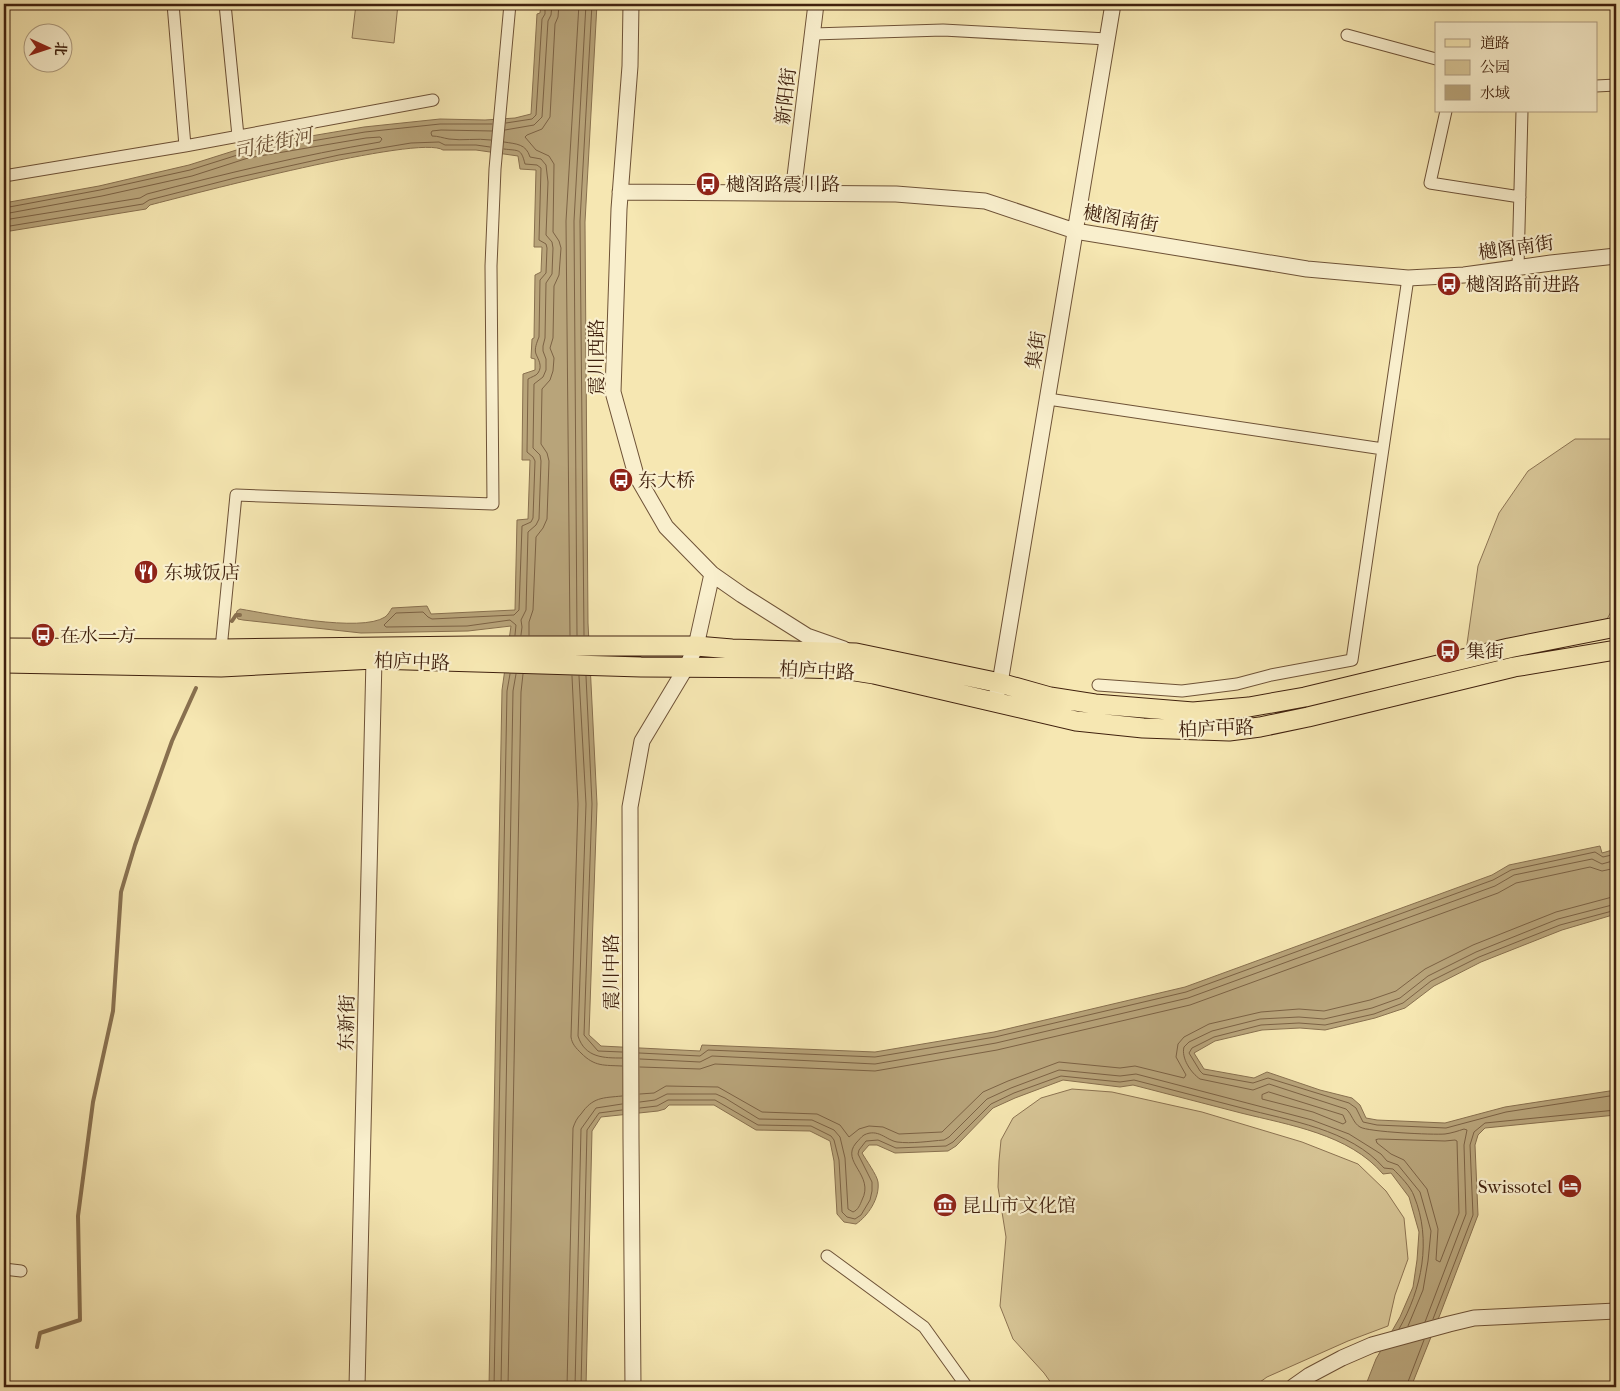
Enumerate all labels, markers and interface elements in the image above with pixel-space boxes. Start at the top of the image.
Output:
north arrow [22,22,72,72]
legend [1435,22,1598,112]
text: 道路 [1480,34,1510,52]
text: 北 [52,41,69,56]
text: 公园 [1480,58,1510,76]
street label: 新阳街 [772,66,800,126]
text: 水域 [1480,84,1510,102]
water label: 司徒街河 [232,123,318,163]
bus stop icon: 樾阁路震川路 [695,171,721,197]
place label: 樾阁路震川路 [726,174,840,196]
street label: 樾阁南街 [1081,202,1160,236]
street label: 樾阁南街 [1477,232,1555,264]
bus stop icon: 樾阁路前进路 [1436,271,1462,297]
place label: 樾阁路前进路 [1466,274,1580,296]
street label: 震川西路 [586,319,608,395]
street label: 集街 [1022,330,1050,371]
bus stop icon: 东大桥 [608,467,634,493]
place label: 东大桥 [638,470,695,492]
restaurant icon: 东城饭店 [133,559,159,585]
place label: 东城饭店 [164,562,240,584]
bus stop icon: 在水一方 [30,622,56,648]
place label: 在水一方 [60,625,136,647]
bus stop icon: 集街 [1435,638,1461,664]
place label: 集街 [1466,641,1504,663]
street label: 柏庐中路 [374,650,450,674]
street label: 柏庐中路 [778,658,855,684]
street label: 柏庐中路 [1178,717,1254,741]
street label: 震川中路 [601,934,623,1010]
street label: 东新街 [336,994,358,1052]
hotel icon: Swissotel [1557,1173,1583,1199]
place label: Swissotel [1478,1176,1552,1198]
museum icon: 昆山市文化馆 [932,1192,958,1218]
place label: 昆山市文化馆 [962,1195,1076,1217]

